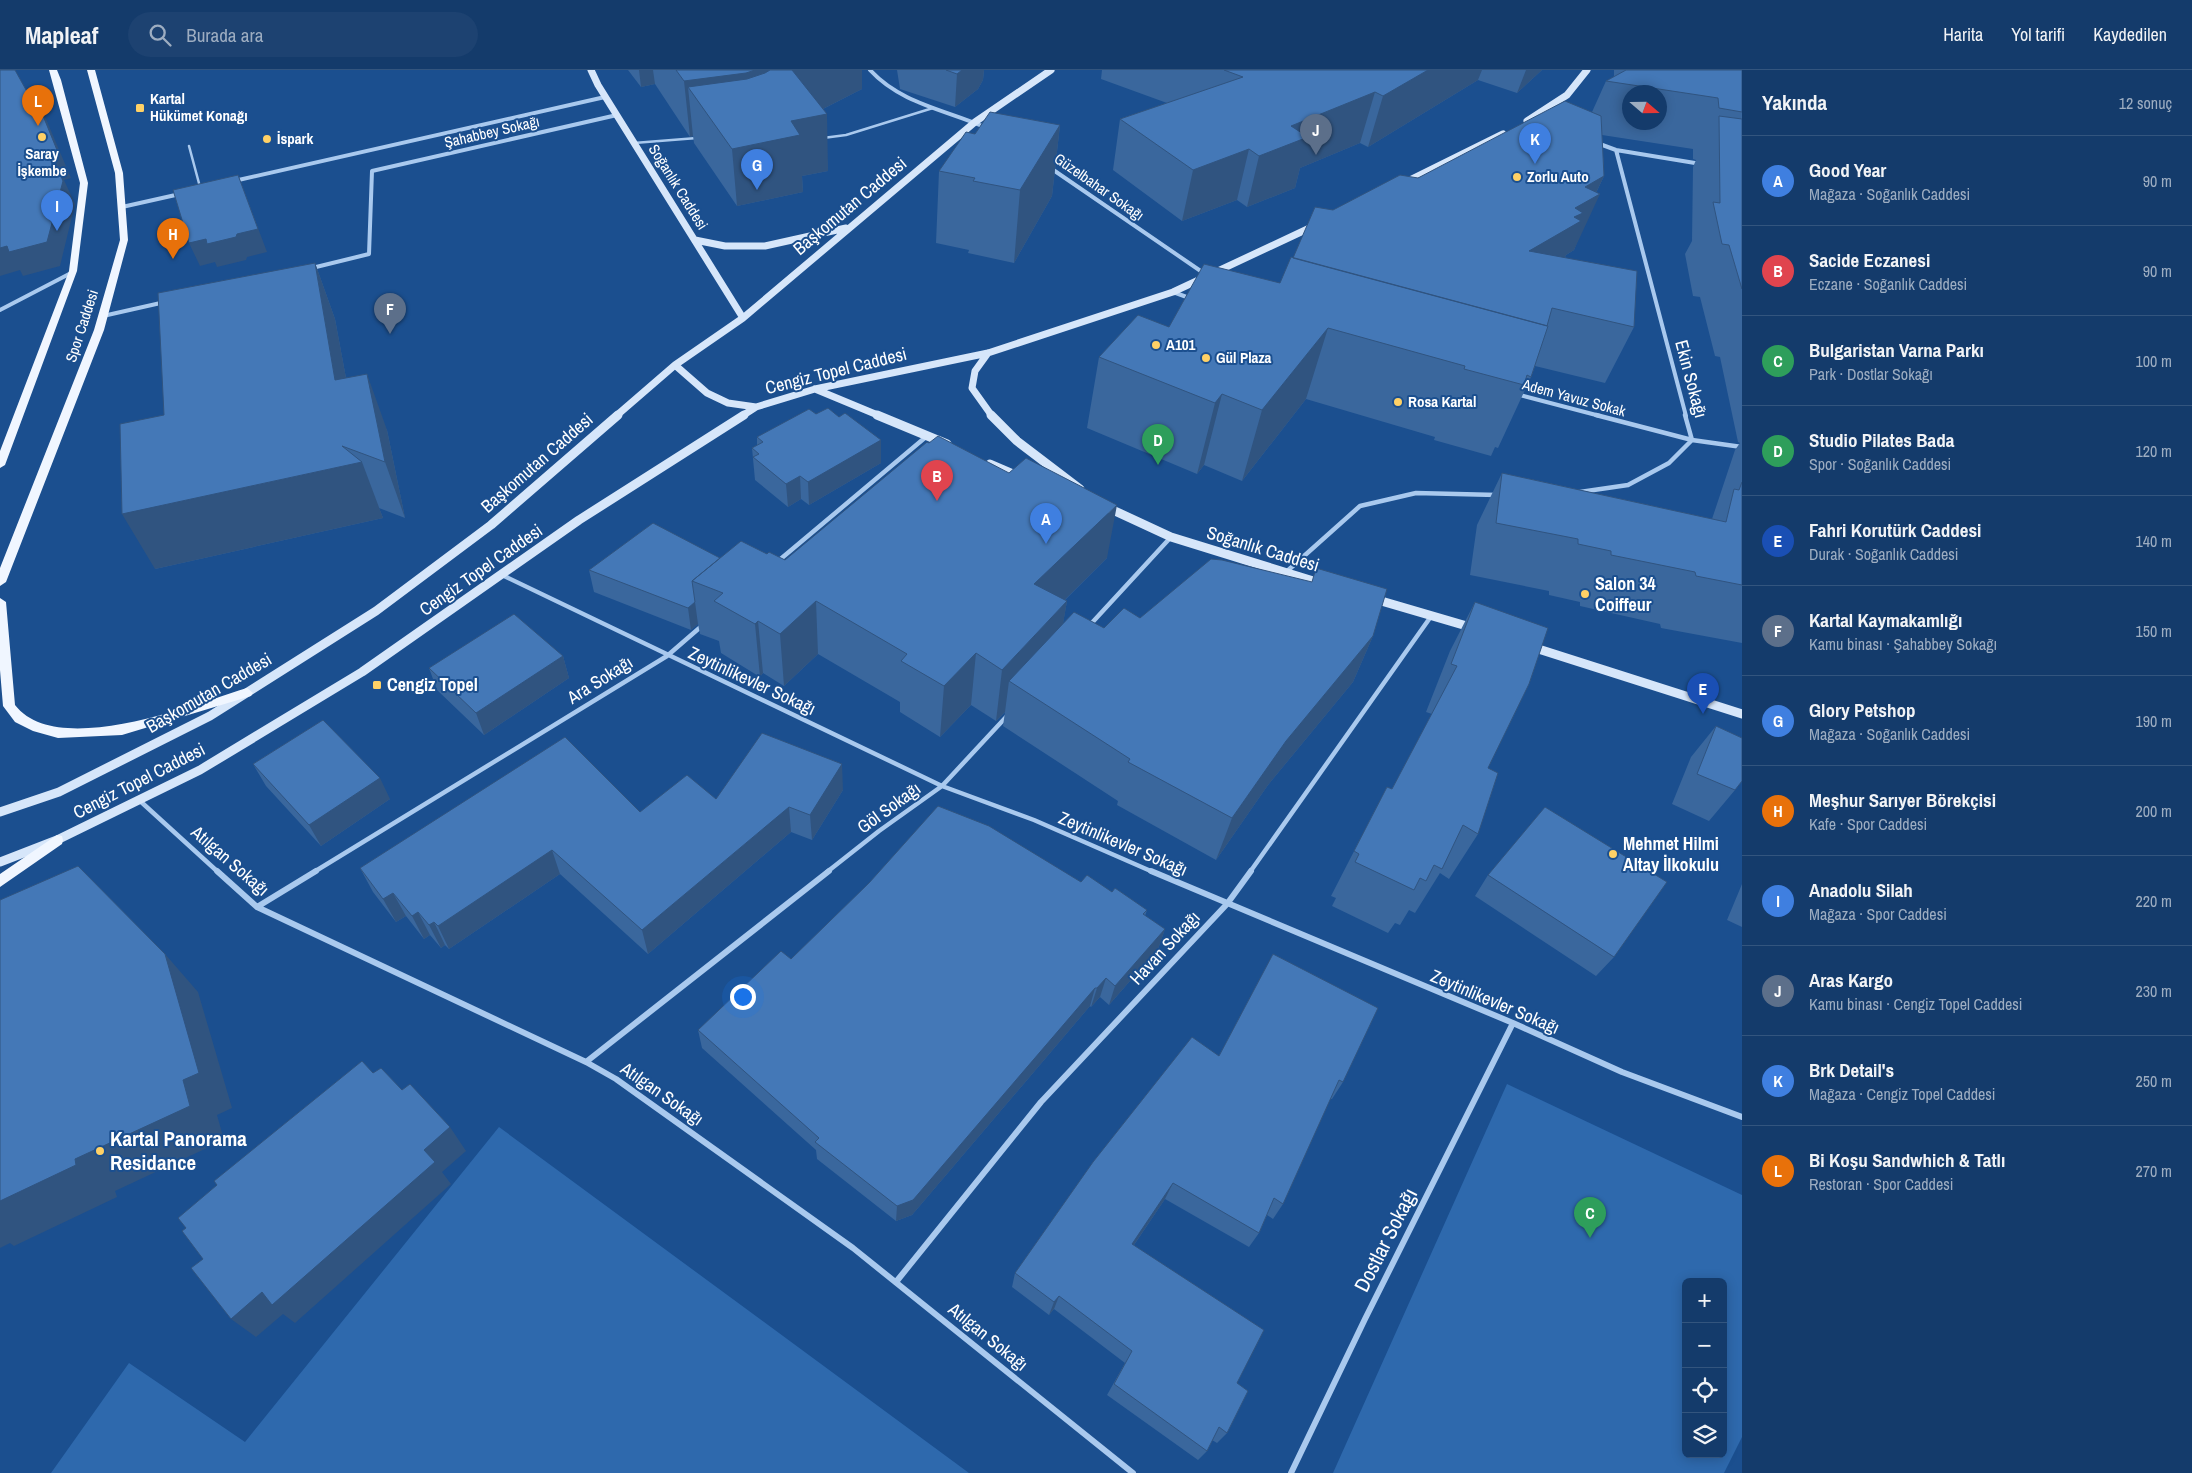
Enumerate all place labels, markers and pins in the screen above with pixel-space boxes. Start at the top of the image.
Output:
pin: L [22,85,54,126]
place label: Kartal Hükümet Konağı [150,88,248,126]
marker: Kartal Hükümet Konağı [134,102,146,114]
pin: J [1300,114,1332,155]
pin: K [1519,123,1551,164]
place label: İspark [277,128,313,149]
marker: Saray İşkembe [36,131,48,143]
marker: İspark [261,133,273,145]
place label: Saray İşkembe [17,143,67,181]
pin: G [741,149,773,190]
place label: Zorlu Auto [1527,166,1589,187]
marker: Zorlu Auto [1511,171,1523,183]
pin: I [41,190,73,231]
pin: H [157,218,189,259]
pin: F [374,293,406,334]
place label: A101 [1166,334,1196,355]
marker: A101 [1150,339,1162,351]
place label: Gül Plaza [1216,347,1272,368]
marker: Gül Plaza [1200,352,1212,364]
place label: Rosa Kartal [1408,391,1476,412]
marker: Rosa Kartal [1392,396,1404,408]
pin: D [1142,424,1174,465]
pin: B [921,460,953,501]
pin: A [1030,503,1062,544]
place label: Salon 34 Coiffeur [1595,571,1657,617]
marker: Salon 34 Coiffeur [1579,588,1591,600]
place label: Cengiz Topel [387,672,478,697]
pin: E [1687,673,1719,714]
marker: Cengiz Topel [371,679,383,691]
place label: Mehmet Hilmi Altay İlkokulu [1623,831,1719,877]
marker: Mehmet Hilmi Altay İlkokulu [1607,848,1619,860]
place label: Kartal Panorama Residance [110,1124,247,1177]
marker: Kartal Panorama Residance [94,1145,106,1157]
pin: C [1574,1197,1606,1238]

